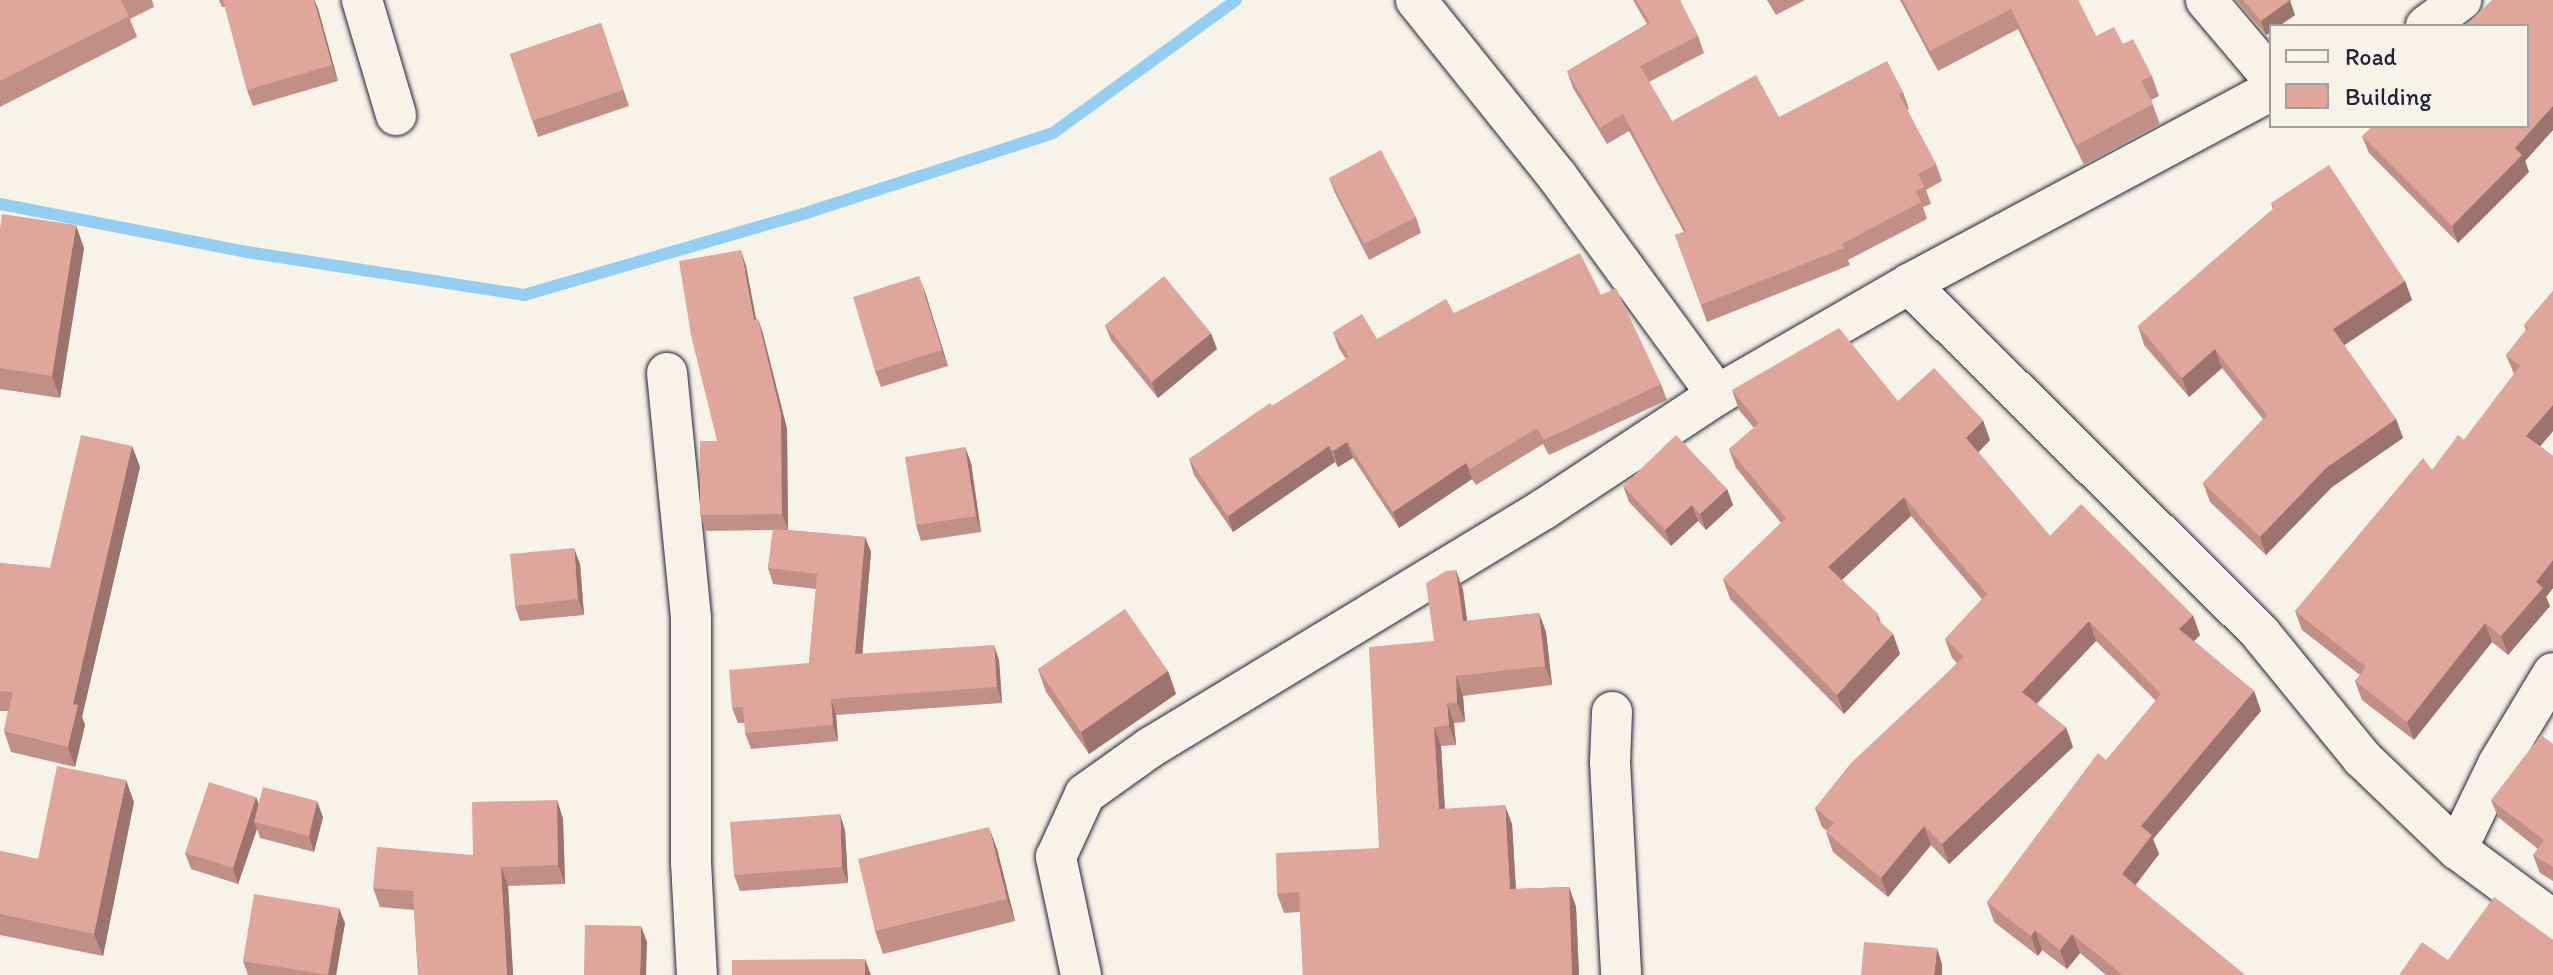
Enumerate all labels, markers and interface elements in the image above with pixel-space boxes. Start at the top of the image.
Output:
legend [2269,24,2529,128]
text: Road [2345,42,2397,71]
text: Building [2345,82,2432,111]

